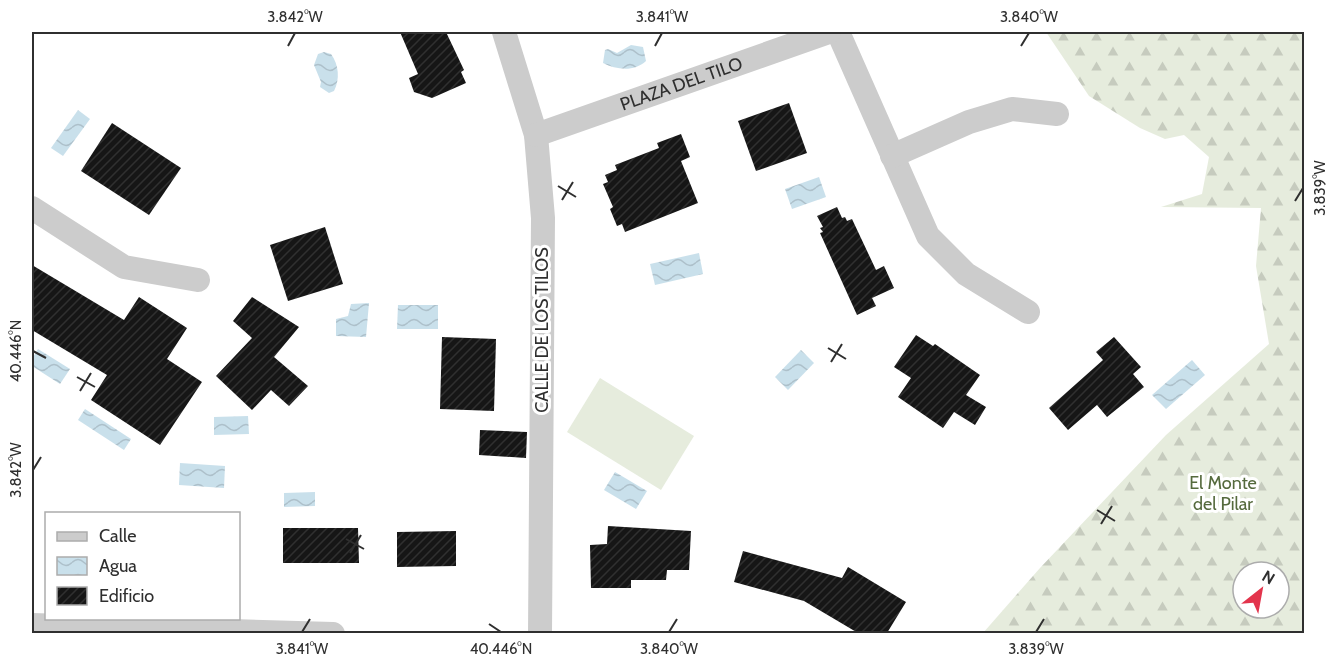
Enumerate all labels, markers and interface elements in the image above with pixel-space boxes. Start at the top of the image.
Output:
text: 3.842°W [267,8,324,26]
text: 3.841°W [636,8,689,26]
text: 3.840°W [1000,8,1059,26]
street label: PLAZA DEL TILO [617,52,746,116]
text: 3.839°W [1311,159,1329,216]
street label: CALLE DE LOS TILOS [531,247,553,413]
text: 40.446°N [7,320,25,382]
text: 3.842°W [7,441,25,498]
park label: El Monte del Pilar [1189,472,1257,515]
legend [45,512,240,620]
text: Calle [99,525,136,547]
text: Agua [99,555,137,577]
north arrow [1231,560,1291,620]
text: N [1259,567,1278,589]
text: Edificio [99,585,154,607]
text: 3.841°W [276,640,329,658]
text: 40.446°N [470,640,532,658]
text: 3.840°W [640,640,699,658]
text: 3.839°W [1008,640,1065,658]

